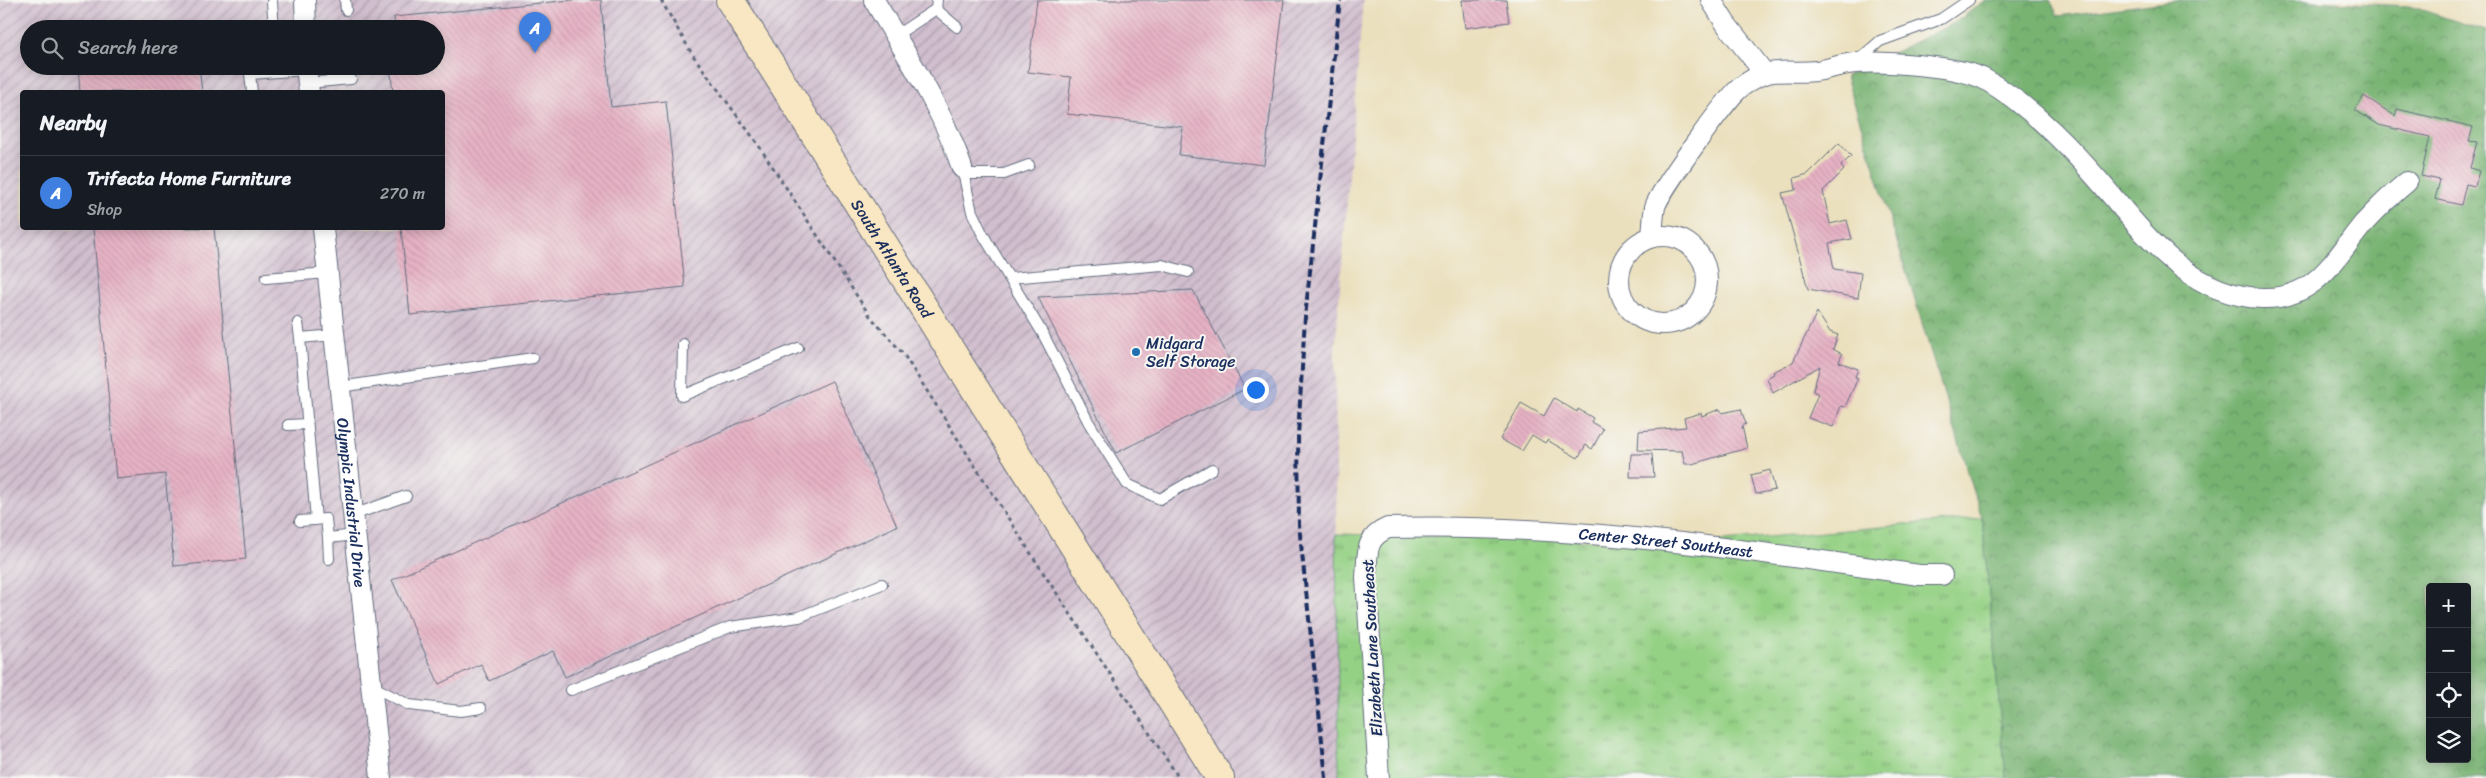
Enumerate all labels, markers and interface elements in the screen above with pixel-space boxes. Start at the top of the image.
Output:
pin: A [519,12,551,53]
search box [20,20,445,75]
text: Search here [78,31,178,64]
icon: search [38,34,66,62]
text: Nearby [40,104,106,142]
text: Trifecta Home Furniture [87,162,291,195]
text: A [51,179,61,208]
text: 270 m [380,179,425,208]
street label: South Atlanta Road [843,192,942,325]
text: Shop [87,195,122,224]
place label: Midgard Self Storage [1146,329,1235,376]
marker: Midgard Self Storage [1130,346,1142,358]
your location [1243,377,1269,403]
street label: Olympic Industrial Drive [329,416,375,589]
street label: Center Street Southeast [1578,519,1755,566]
street label: Elizabeth Lane Southeast [1353,559,1391,737]
map controls [2426,583,2471,763]
button: + [2426,583,2471,628]
button: − [2426,628,2471,673]
button: locate [2426,673,2471,718]
button: layers [2426,718,2471,763]

